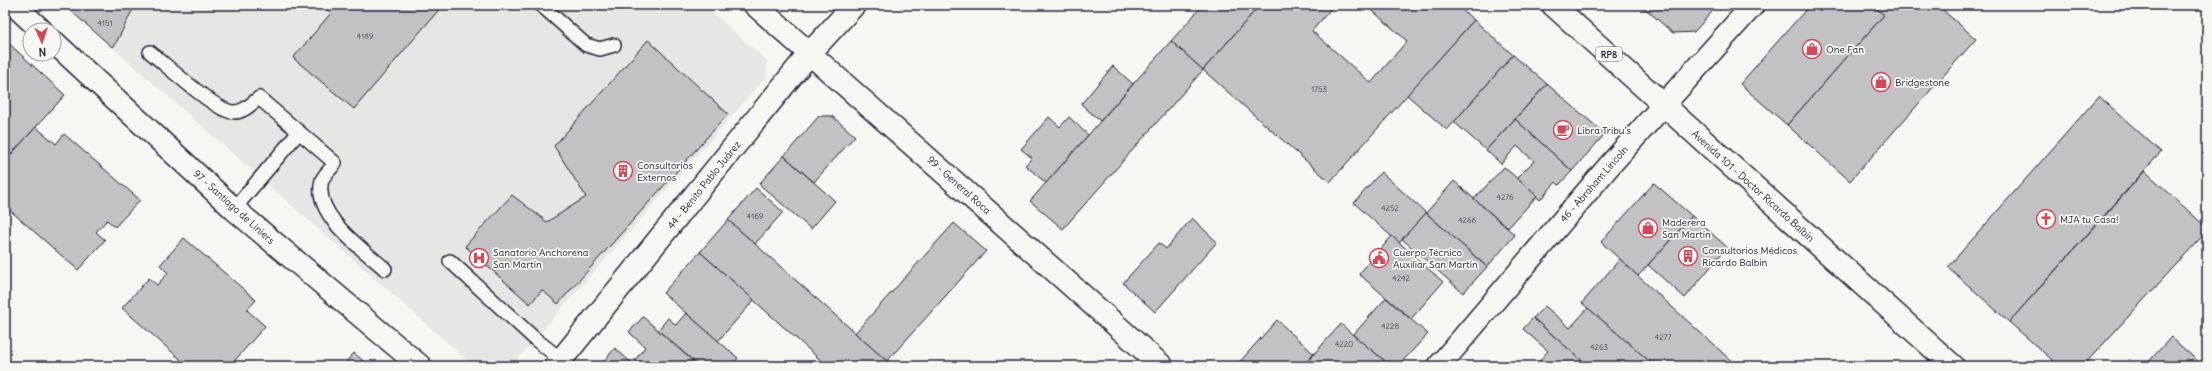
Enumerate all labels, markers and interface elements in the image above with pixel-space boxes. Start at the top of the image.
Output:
house number: 4151 [97,18,113,28]
north arrow [22,22,62,62]
house number: 4189 [357,31,374,41]
shop icon: One Fan [1801,38,1823,60]
place label: One Fan [1826,43,1864,56]
text: N [38,45,47,59]
road number: RP8 [1596,47,1622,61]
shop icon: Bridgestone [1870,71,1892,93]
place label: Bridgestone [1895,76,1949,89]
house number: 1753 [1311,84,1328,94]
cafe icon: Libra Tribu's [1552,119,1574,141]
place label: Libra Tribu's [1577,124,1631,137]
street label: Avenida 101 - Doctor Ricardo Balbín [1689,127,1817,245]
street label: 44 - Benito Pablo Juárez [664,138,744,232]
street label: 46 - Abraham Lincoln [1557,143,1631,225]
street label: 99 - General Roca [924,153,994,217]
place label: Consultorios Externos [637,159,693,184]
building icon: Consultorios Externos [612,160,634,182]
street label: 97 - Santiago de Liniers [191,167,278,247]
house number: 4276 [1496,192,1514,202]
house number: 4252 [1381,203,1400,213]
church icon: MJA tu Casa! [2035,208,2057,230]
house number: 4169 [747,211,764,221]
place label: MJA tu Casa! [2060,213,2118,226]
house number: 4266 [1458,215,1476,225]
place label: Maderera San Martín [1662,216,1711,241]
shop icon: Maderera San Martín [1637,217,1659,239]
place label: Consultorios Médicos Ricardo Balbin [1702,244,1798,269]
building icon: Consultorios Médicos Ricardo Balbin [1677,245,1699,267]
place label: Sanatorio Anchorena San Martín [493,246,589,271]
place label: Cuerpo Técnico Auxiliar San Martín [1393,246,1478,271]
hospital icon: Sanatorio Anchorena San Martín [468,247,490,269]
public building icon: Cuerpo Técnico Auxiliar San Martín [1368,247,1390,269]
house number: 4242 [1392,273,1411,283]
house number: 4228 [1381,321,1399,331]
house number: 4277 [1655,332,1671,342]
house number: 4220 [1335,339,1353,349]
house number: 4263 [1590,342,1609,352]

